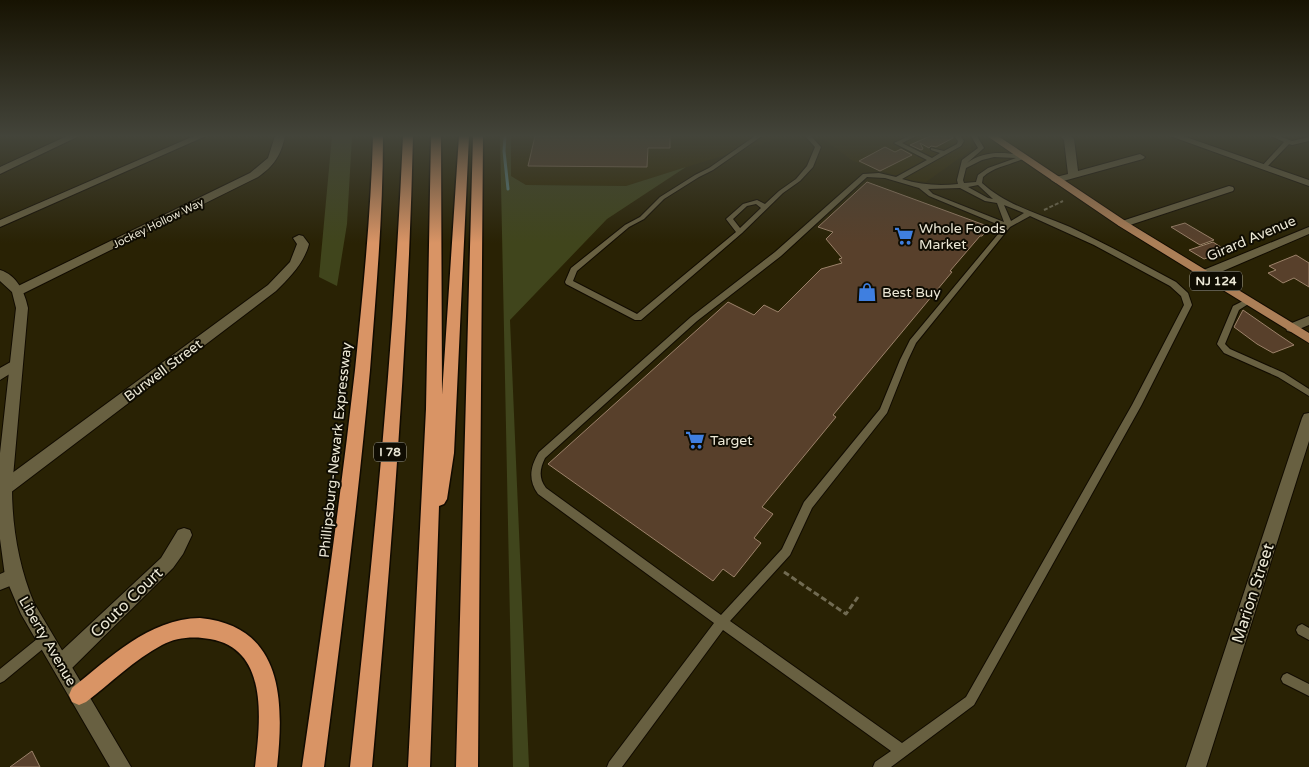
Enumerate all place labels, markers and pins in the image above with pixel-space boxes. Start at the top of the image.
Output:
place label: Whole Foods Market [919,220,1006,253]
supermarket icon: Whole Foods Market [893,225,915,247]
shop icon: Best Buy [856,281,878,303]
place label: Best Buy [882,284,941,301]
supermarket icon: Target [684,429,706,451]
place label: Target [710,432,753,449]

